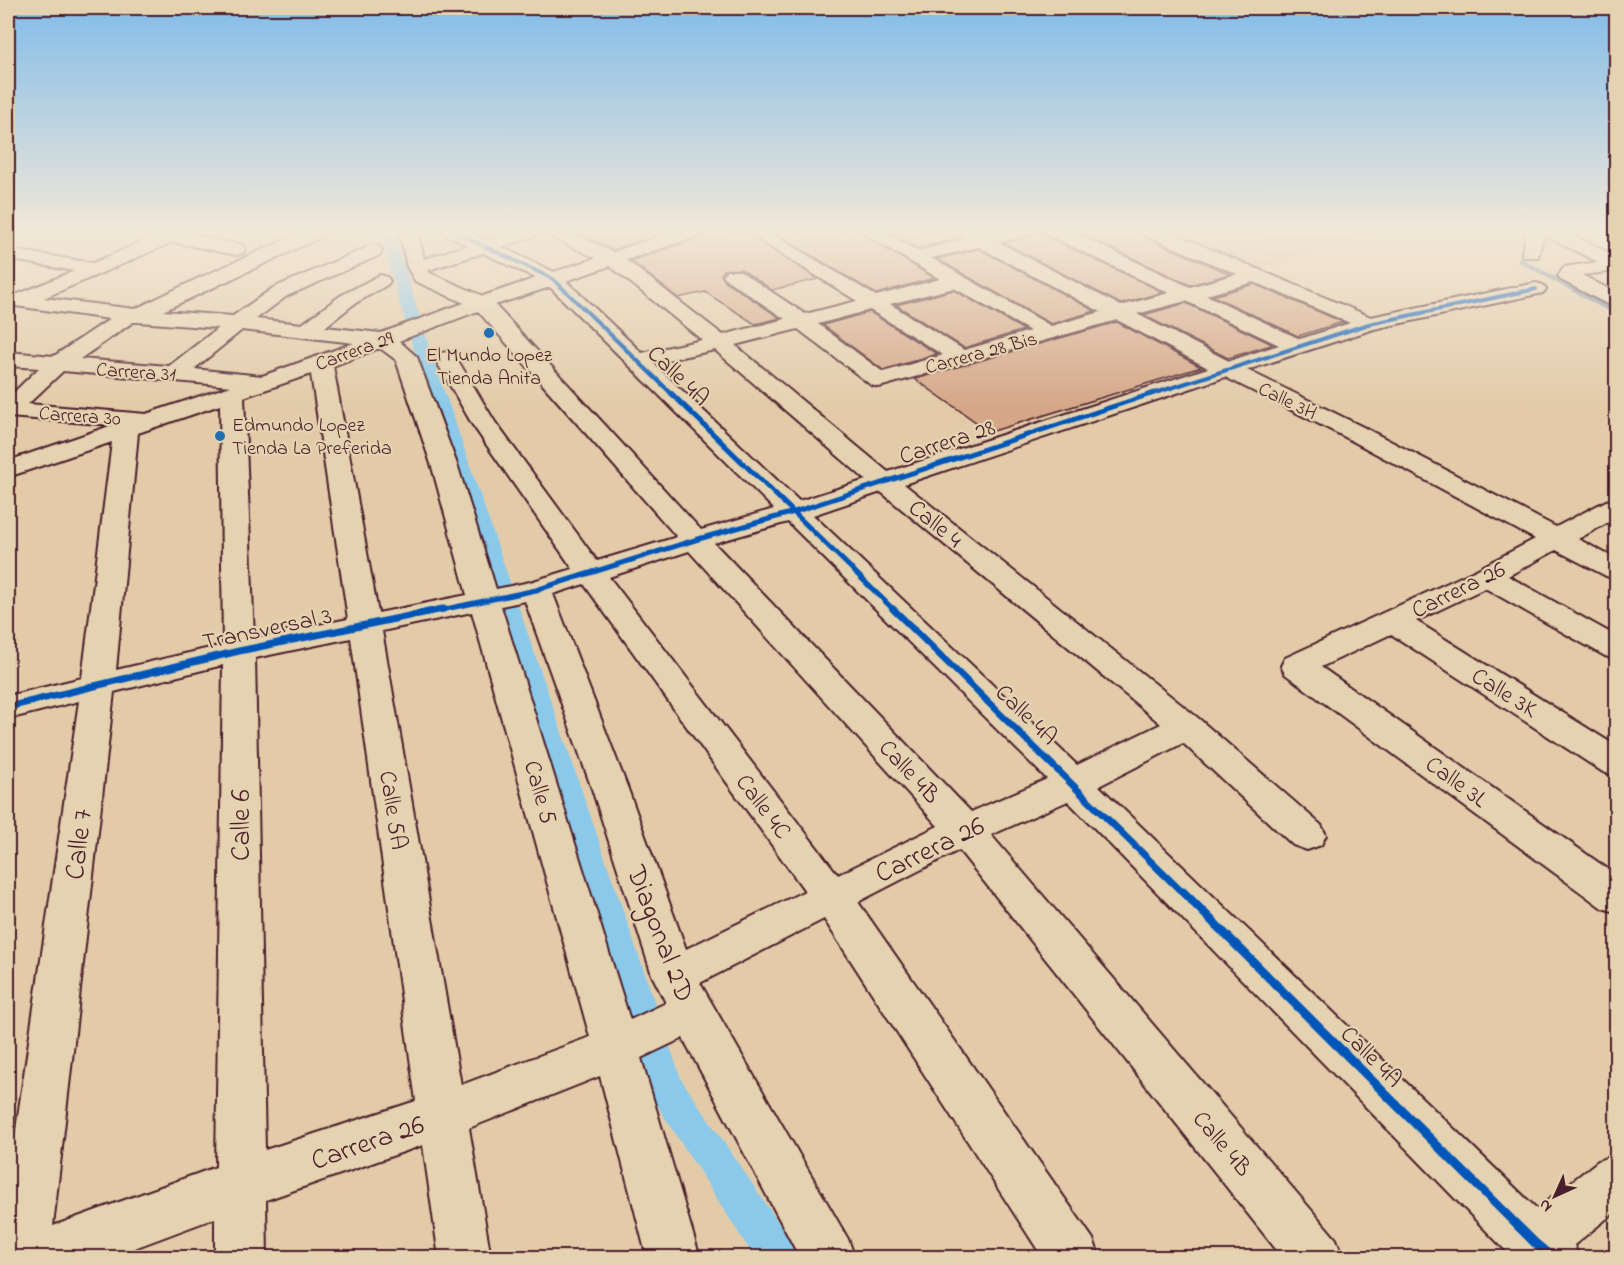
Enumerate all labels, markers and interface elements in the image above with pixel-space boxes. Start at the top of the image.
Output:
street label: Carrera 29 [312,325,398,380]
marker: El Mundo Lopez Tienda Anita [482,326,496,340]
street label: Carrera 28 Bis [922,326,1041,383]
street label: Calle 4A [638,338,717,416]
place label: El Mundo Lopez Tienda Anita [426,342,553,394]
street label: Carrera 31 [95,356,177,391]
street label: Calle 3H [1253,376,1321,429]
street label: Carrera 30 [38,400,122,435]
street label: Carrera 28 [895,411,1000,475]
place label: Edmundo Lopez Tienda La Preferida [232,412,392,464]
marker: Edmundo Lopez Tienda La Preferida [213,429,227,443]
street label: Calle 4 [900,492,969,558]
street label: Carrera 26 [1406,553,1512,629]
street label: Transversal 3 [200,600,335,661]
street label: Calle 3K [1464,660,1544,728]
street label: Calle 4A [986,677,1065,755]
street label: Calle 4B [869,733,947,813]
street label: Calle 3L [1417,748,1494,818]
street label: Calle 5 [513,757,564,829]
street label: Calle 4C [726,767,798,848]
street label: Calle 5A [368,768,415,852]
street label: Calle 6 [222,789,263,861]
street label: Calle 7 [56,806,105,882]
street label: Carrera 26 [869,807,992,895]
street label: Diagonal 2D [614,859,703,1008]
street label: Calle 4A [1331,1019,1409,1097]
street label: Calle 4B [1183,1104,1259,1185]
street label: Carrera 26 [306,1106,430,1183]
north arrow [1525,1166,1585,1226]
text: N [1533,1193,1558,1218]

